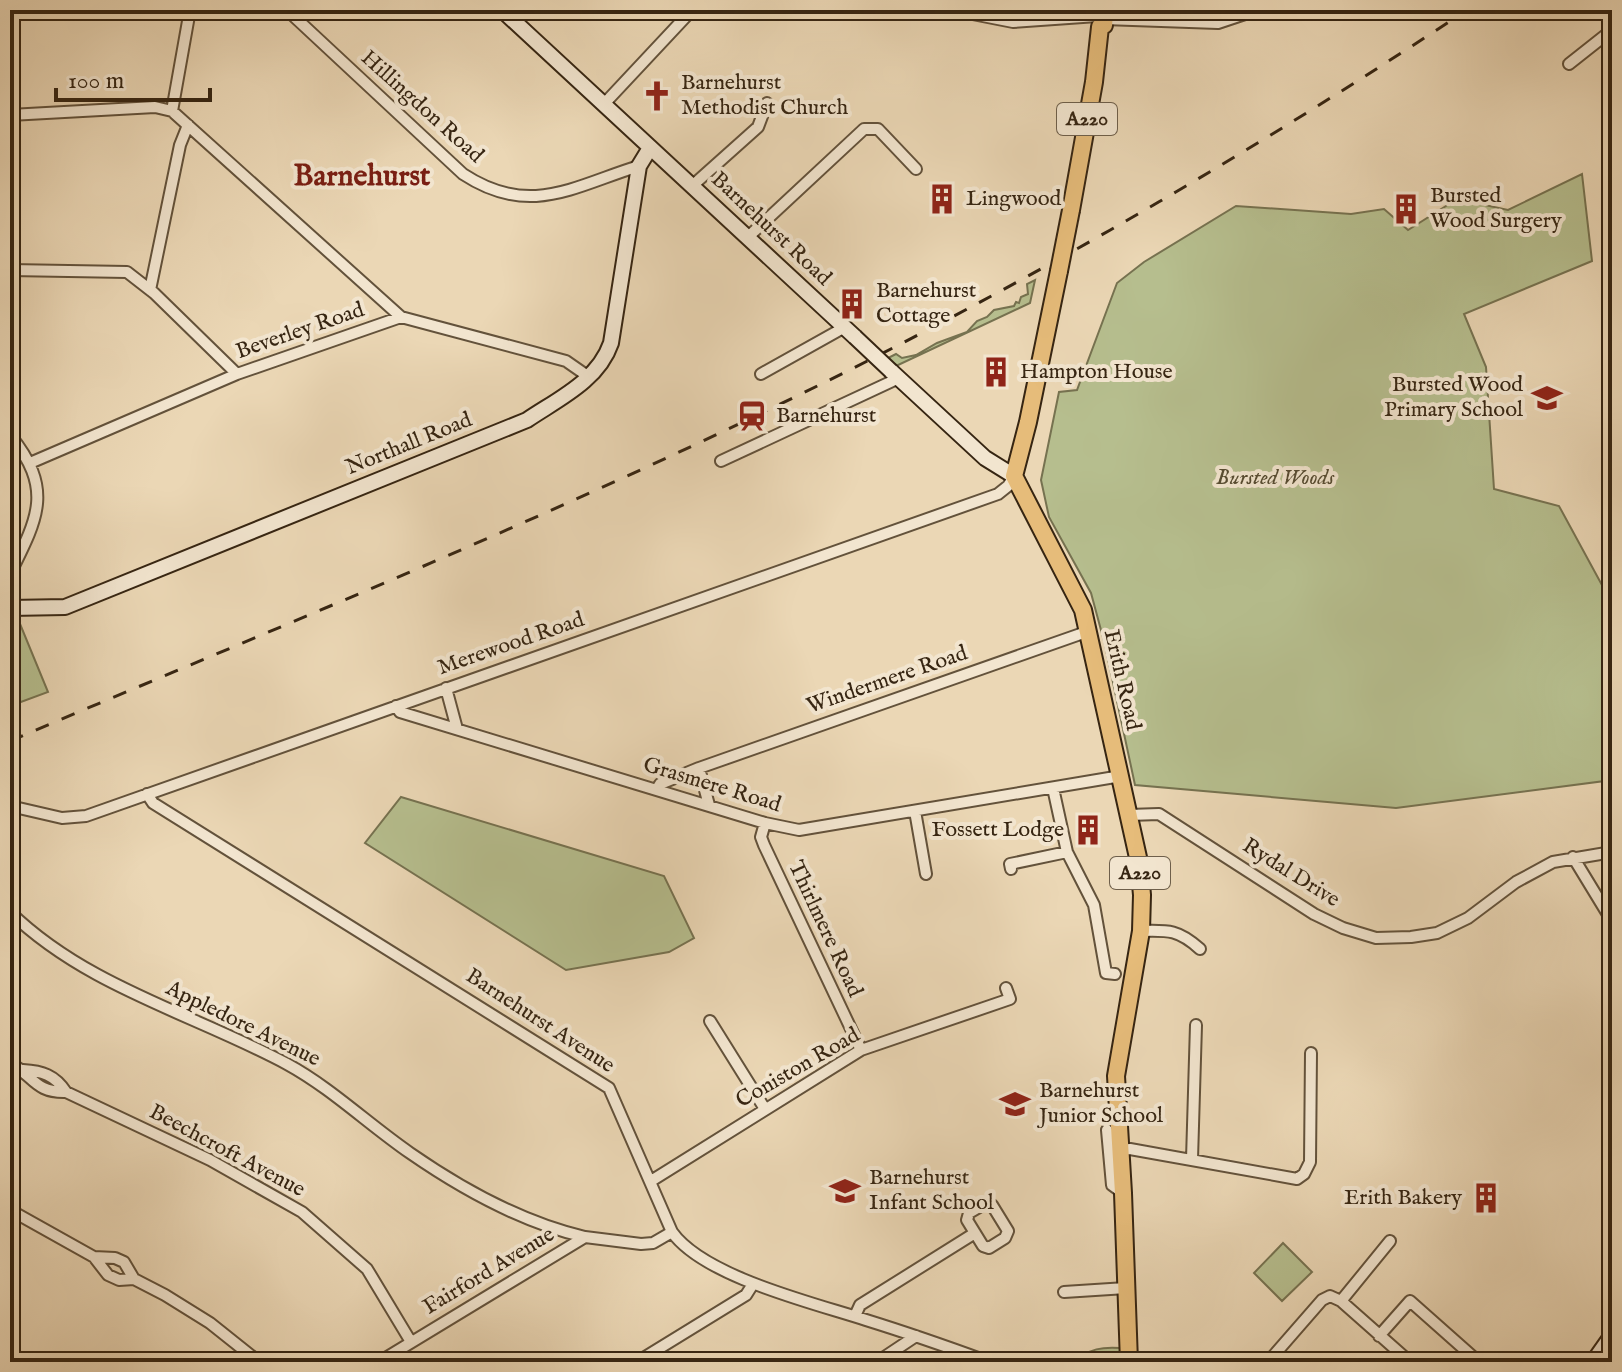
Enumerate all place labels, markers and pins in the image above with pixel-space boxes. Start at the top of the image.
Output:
place label: Barnehurst Methodist Church [681,69,849,122]
church icon: Barnehurst Methodist Church [640,79,674,113]
building icon: Lingwood [925,182,959,216]
place label: Bursted Wood Surgery [1430,182,1562,235]
place label: Lingwood [966,185,1062,213]
building icon: Bursted Wood Surgery [1389,192,1423,226]
place label: Barnehurst Cottage [876,277,977,330]
building icon: Barnehurst Cottage [835,287,869,321]
building icon: Hampton House [979,355,1013,389]
place label: Hampton House [1020,358,1173,386]
place label: Bursted Wood Primary School [1384,371,1523,424]
school or university icon: Bursted Wood Primary School [1530,381,1564,415]
station icon: Barnehurst [735,399,769,433]
place label: Barnehurst [776,402,877,430]
building icon: Fossett Lodge [1071,813,1105,847]
place label: Fossett Lodge [931,816,1064,844]
place label: Barnehurst Junior School [1036,1077,1163,1130]
school or university icon: Barnehurst Junior School [998,1087,1032,1121]
place label: Barnehurst Infant School [869,1164,994,1217]
school or university icon: Barnehurst Infant School [828,1174,862,1208]
building icon: Erith Bakery [1469,1181,1503,1215]
place label: Erith Bakery [1344,1184,1462,1212]

